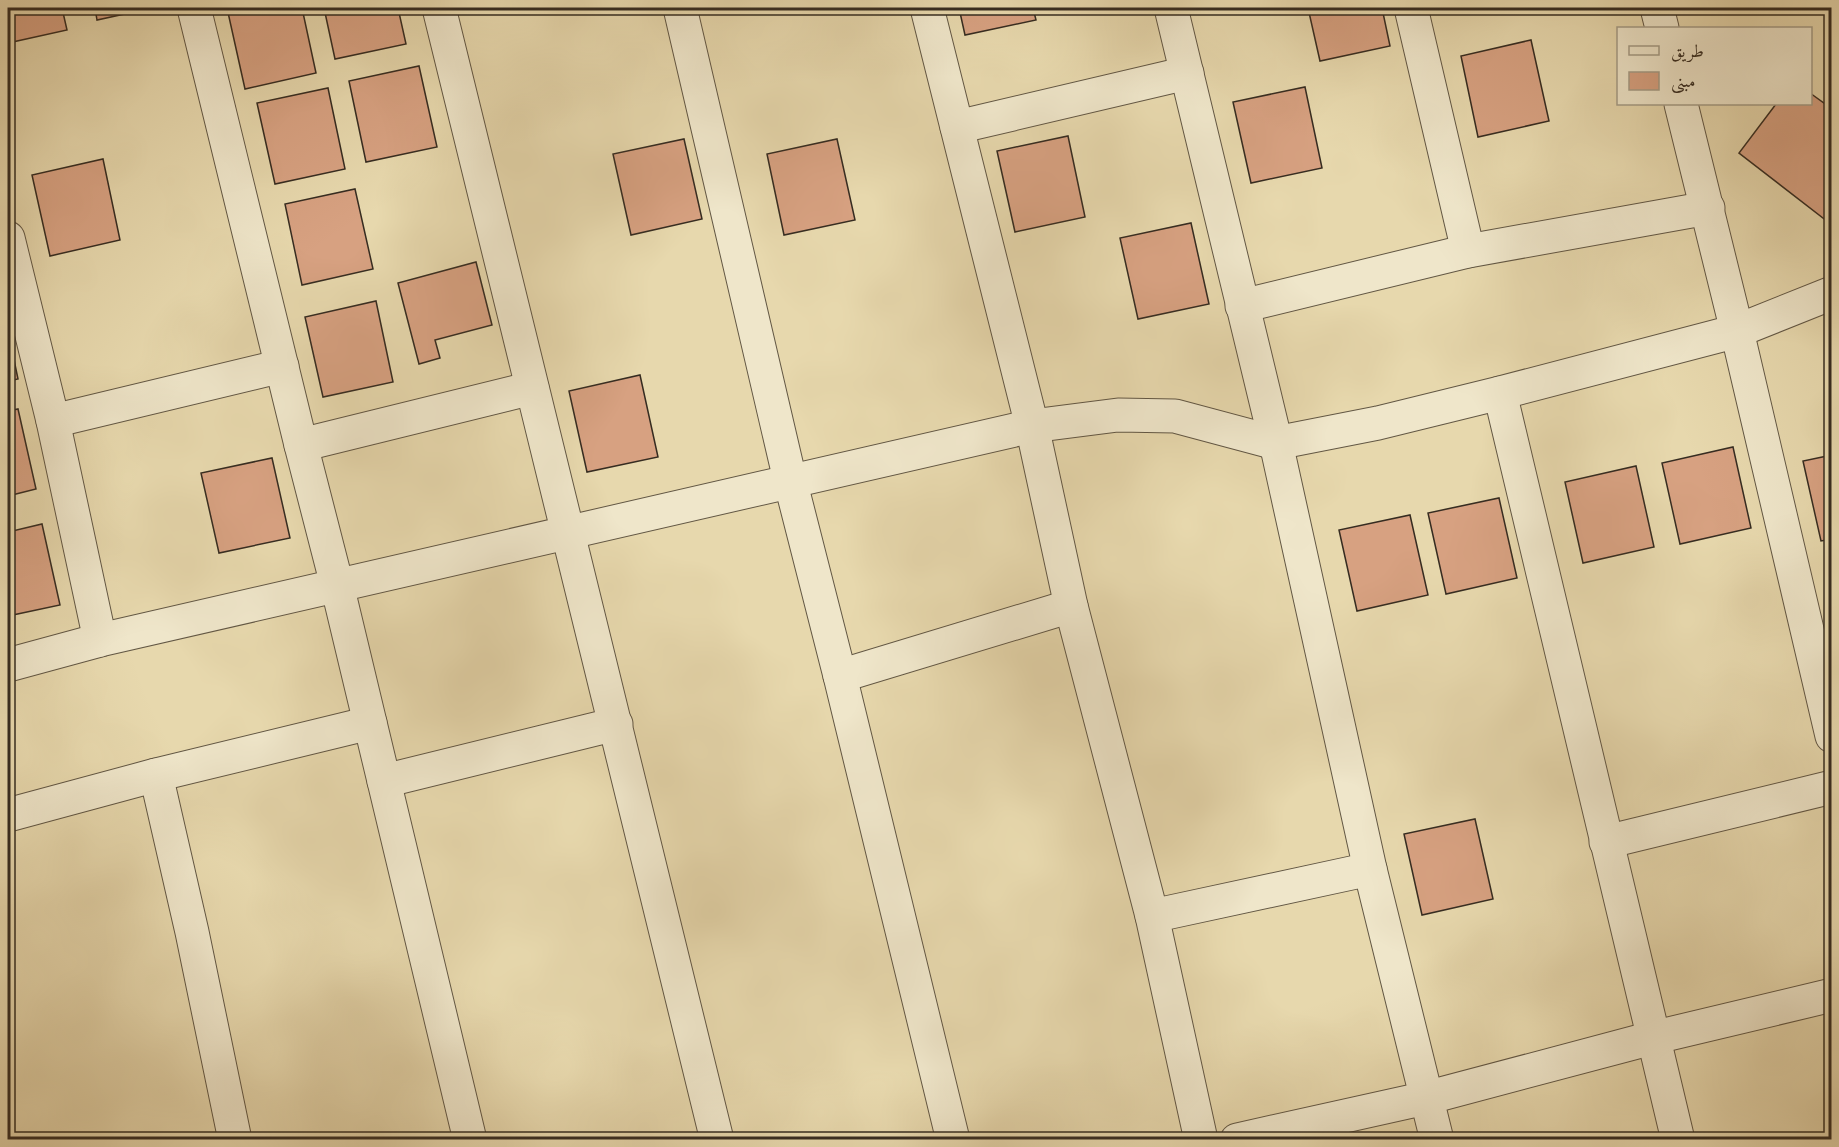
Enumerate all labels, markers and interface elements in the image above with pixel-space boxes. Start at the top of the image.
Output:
legend [1617,27,1812,105]
text: طريق [1671,40,1704,63]
text: مبنى [1671,70,1696,94]

